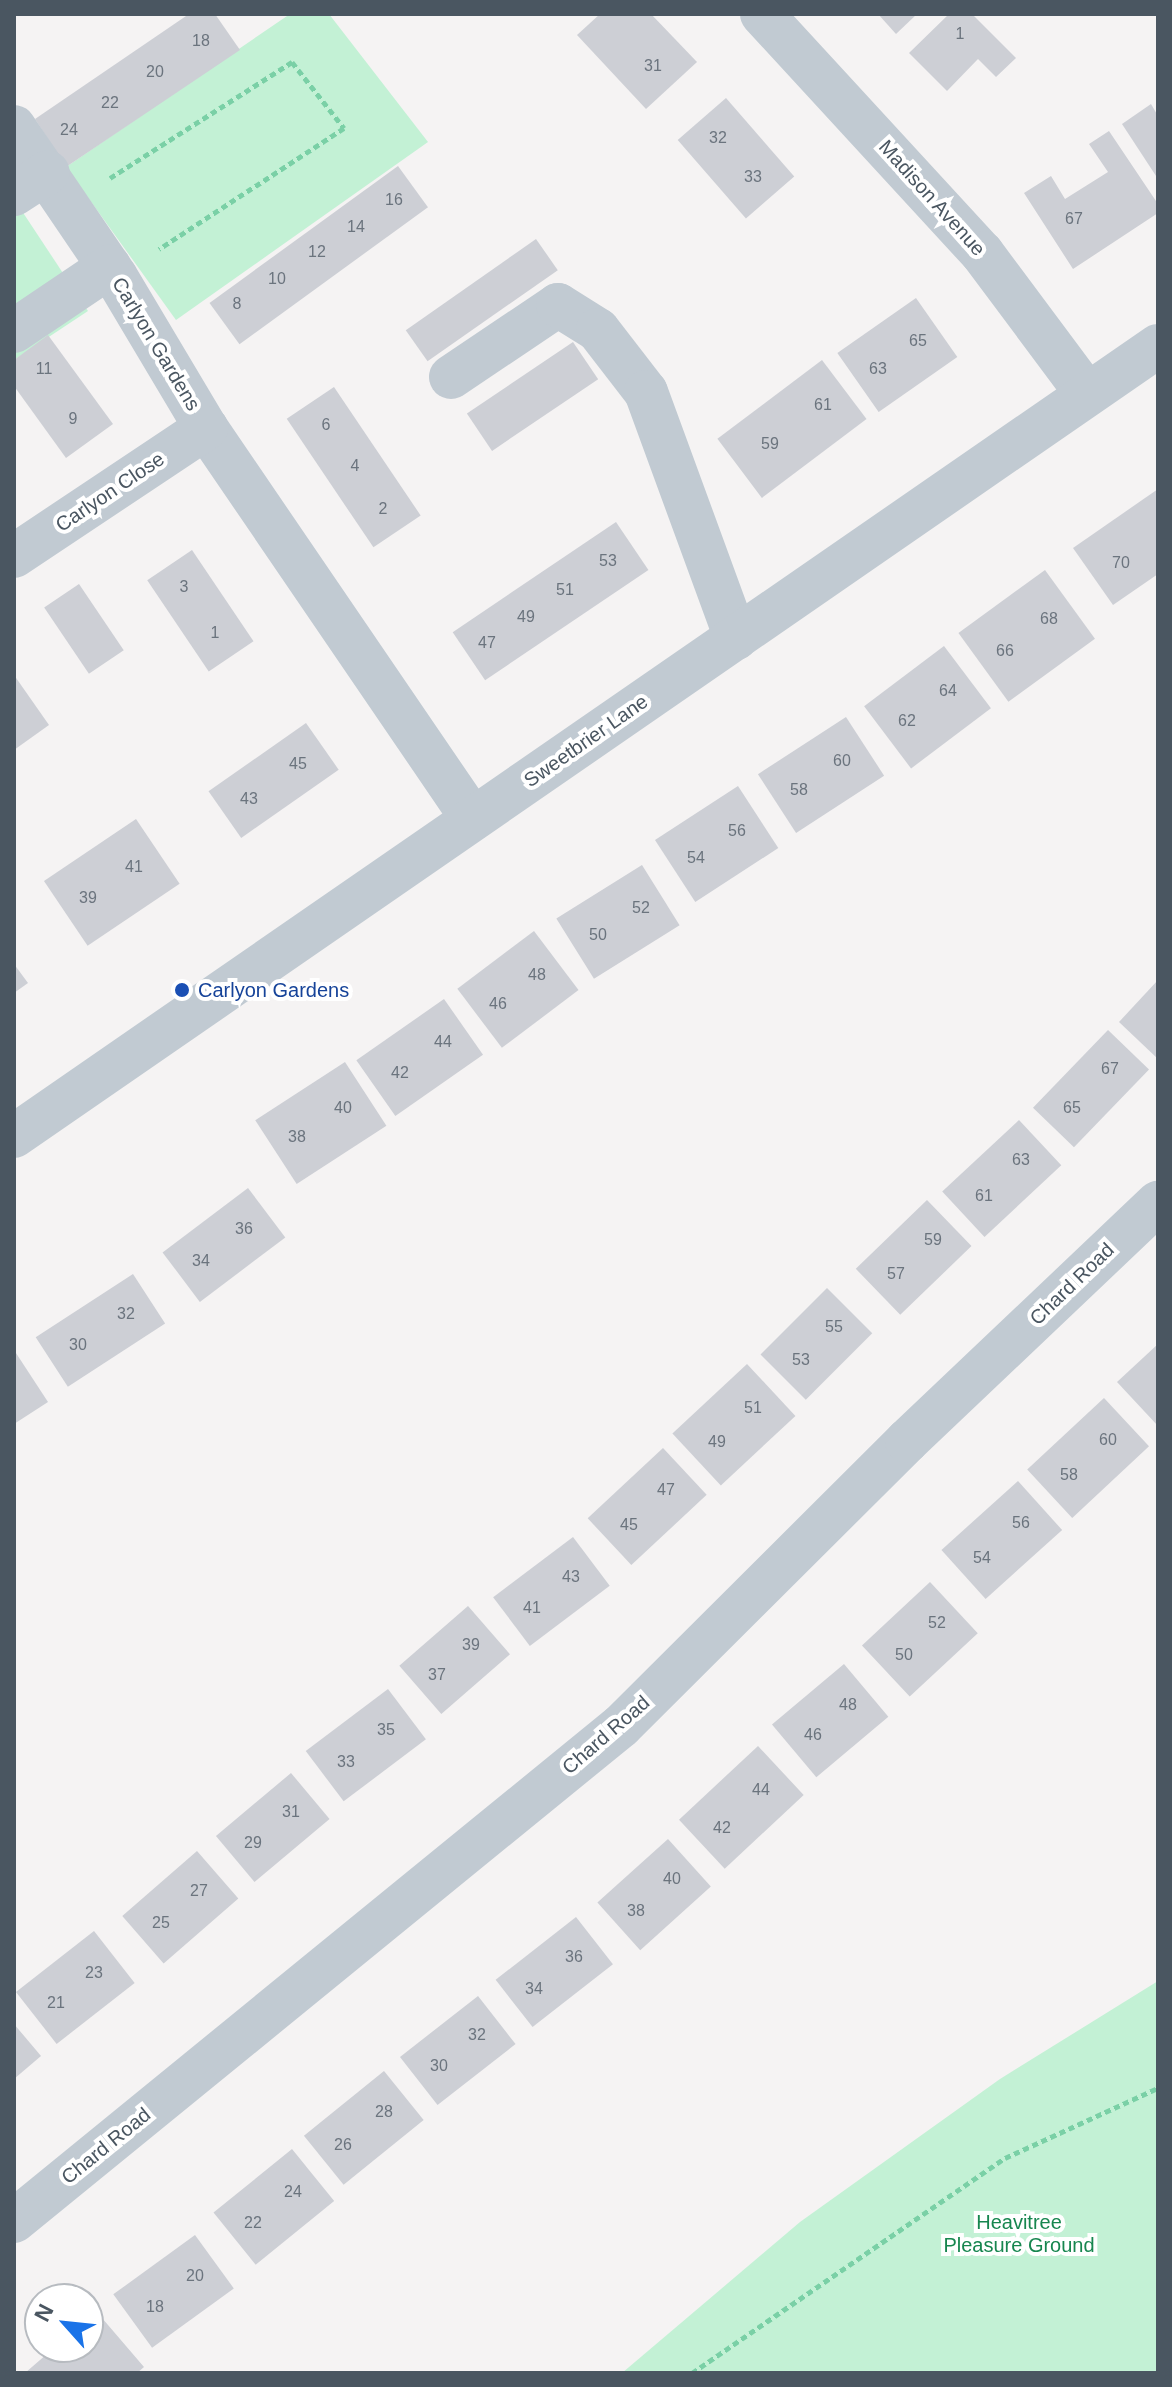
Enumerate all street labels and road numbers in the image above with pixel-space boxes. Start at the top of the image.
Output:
street label: Madison Avenue [873,135,991,261]
street label: Carlyon Gardens [107,273,205,415]
street label: Carlyon Close [51,447,169,537]
street label: Sweetbrier Lane [519,689,653,793]
street label: Chard Road [1025,1238,1119,1330]
street label: Chard Road [557,1691,655,1779]
street label: Chard Road [57,2103,155,2189]

